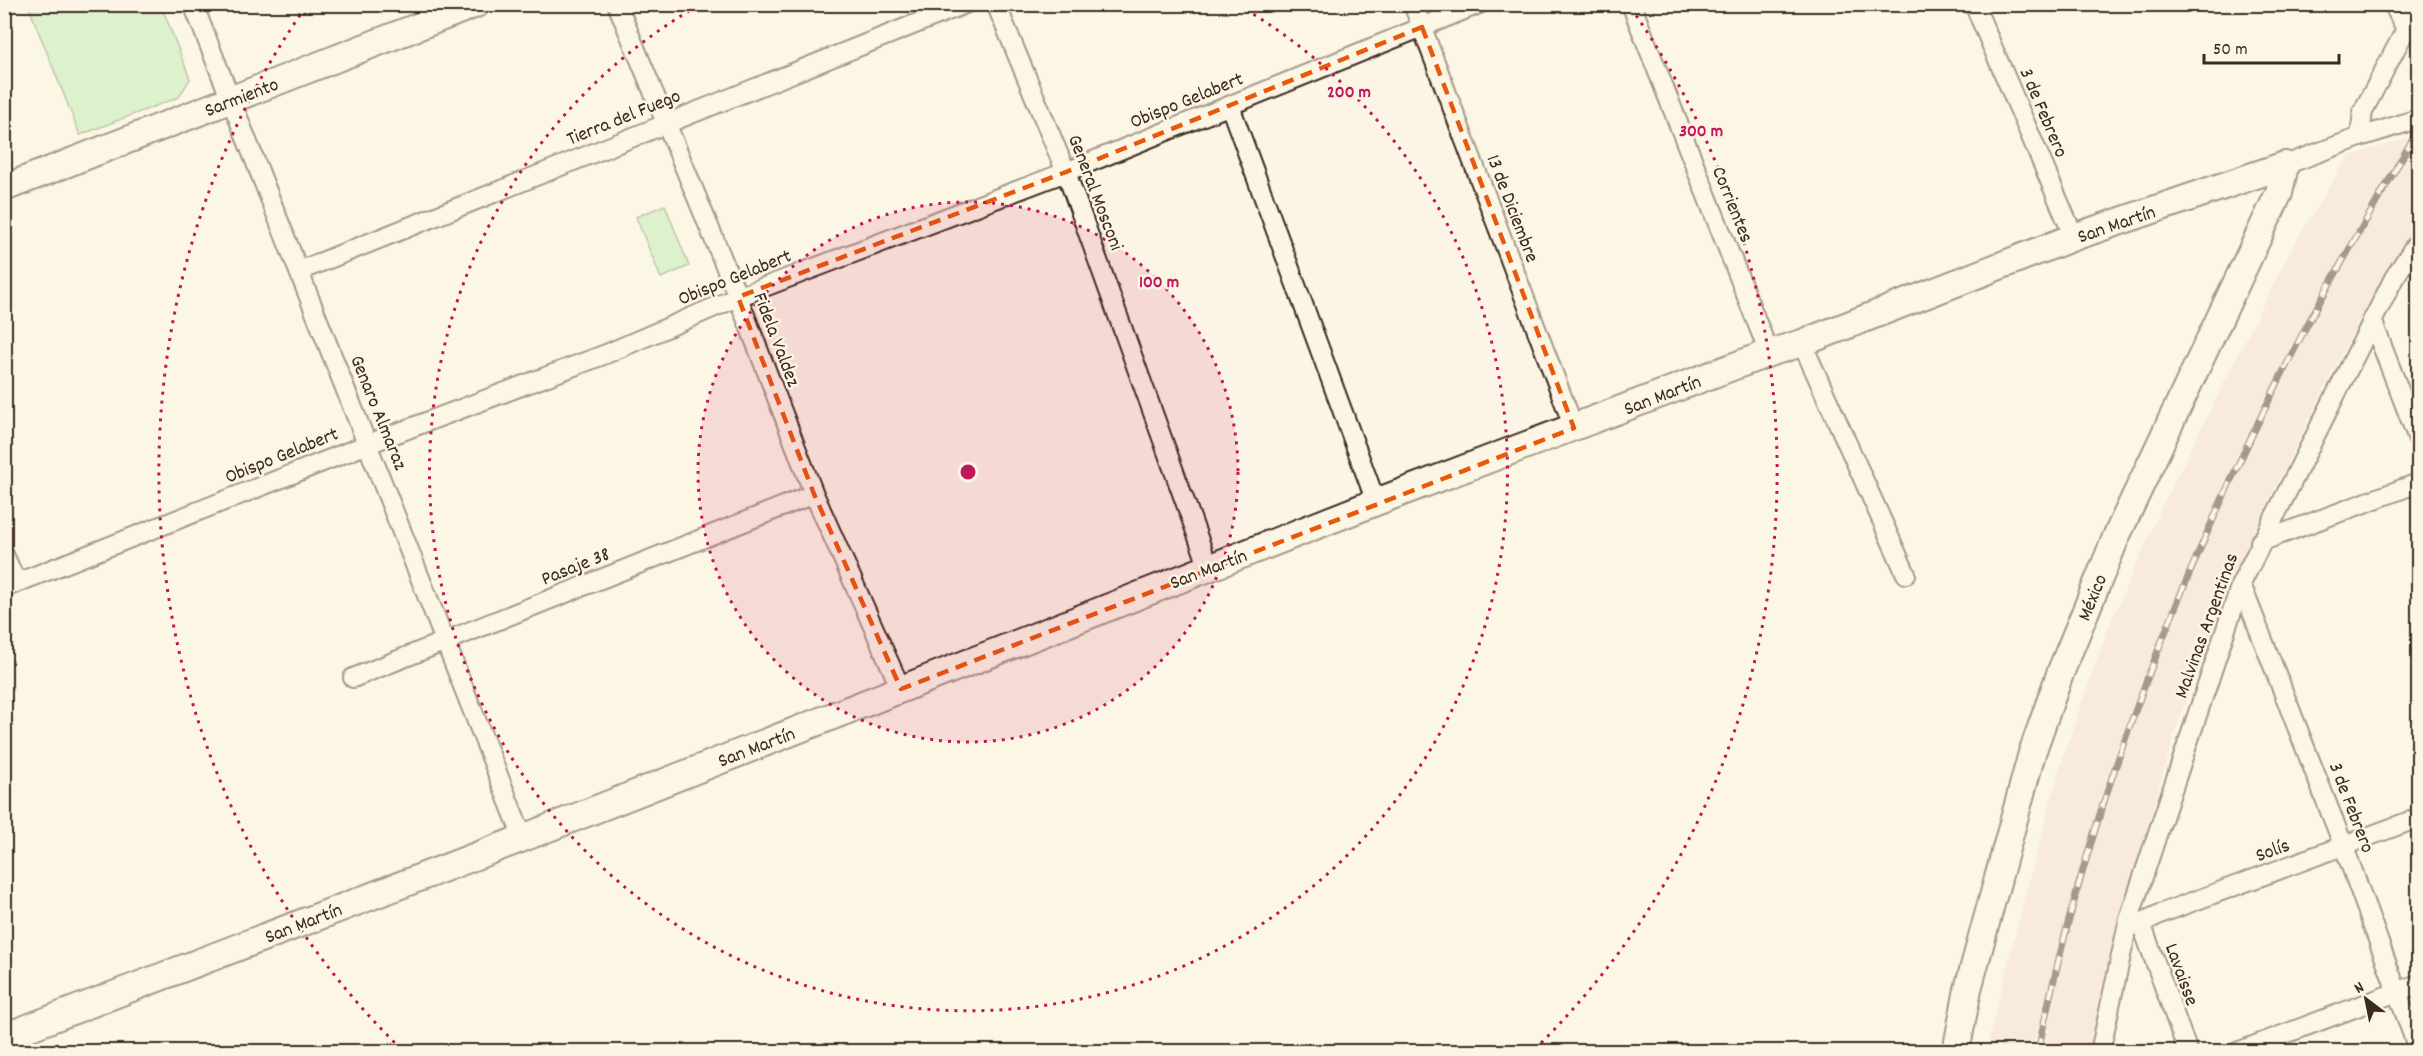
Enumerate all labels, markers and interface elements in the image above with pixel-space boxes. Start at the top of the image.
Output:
scale bar [2204,27,2339,65]
text: 50 m [2213,38,2248,63]
street label: 3 de Febrero [2011,64,2074,163]
street label: Obispo Gelabert [1126,66,1248,137]
street label: Sarmiento [201,72,283,126]
text: 200 m [1327,81,1371,106]
street label: Tierra del Fuego [563,83,685,154]
text: 300 m [1679,120,1723,145]
street label: General Mosconi [1059,131,1129,255]
street label: 13 de Diciembre [1478,151,1545,267]
street label: Corrientes [1703,163,1759,247]
street label: San Martín [2074,199,2160,252]
street label: Obispo Gelabert [674,243,796,314]
text: 100 m [1139,271,1179,296]
street label: Fidela Valdez [744,289,806,392]
street label: Genaro Almaraz [341,351,413,475]
street label: San Martín [1620,369,1706,424]
street label: Obispo Gelabert [221,421,343,492]
centre of rings [958,462,978,482]
street label: Pasaje 38 [538,541,615,594]
street label: San Martín [1166,543,1252,598]
street label: Malvinas Argentinas [2169,549,2247,703]
street label: México [2072,570,2116,626]
street label: San Martín [714,721,800,776]
street label: 3 de Febrero [2320,759,2380,858]
street label: Solís [2252,833,2294,871]
street label: San Martín [261,897,347,952]
street label: Lavaisse [2156,940,2204,1010]
north arrow [2336,969,2396,1029]
text: N [2350,977,2369,1000]

